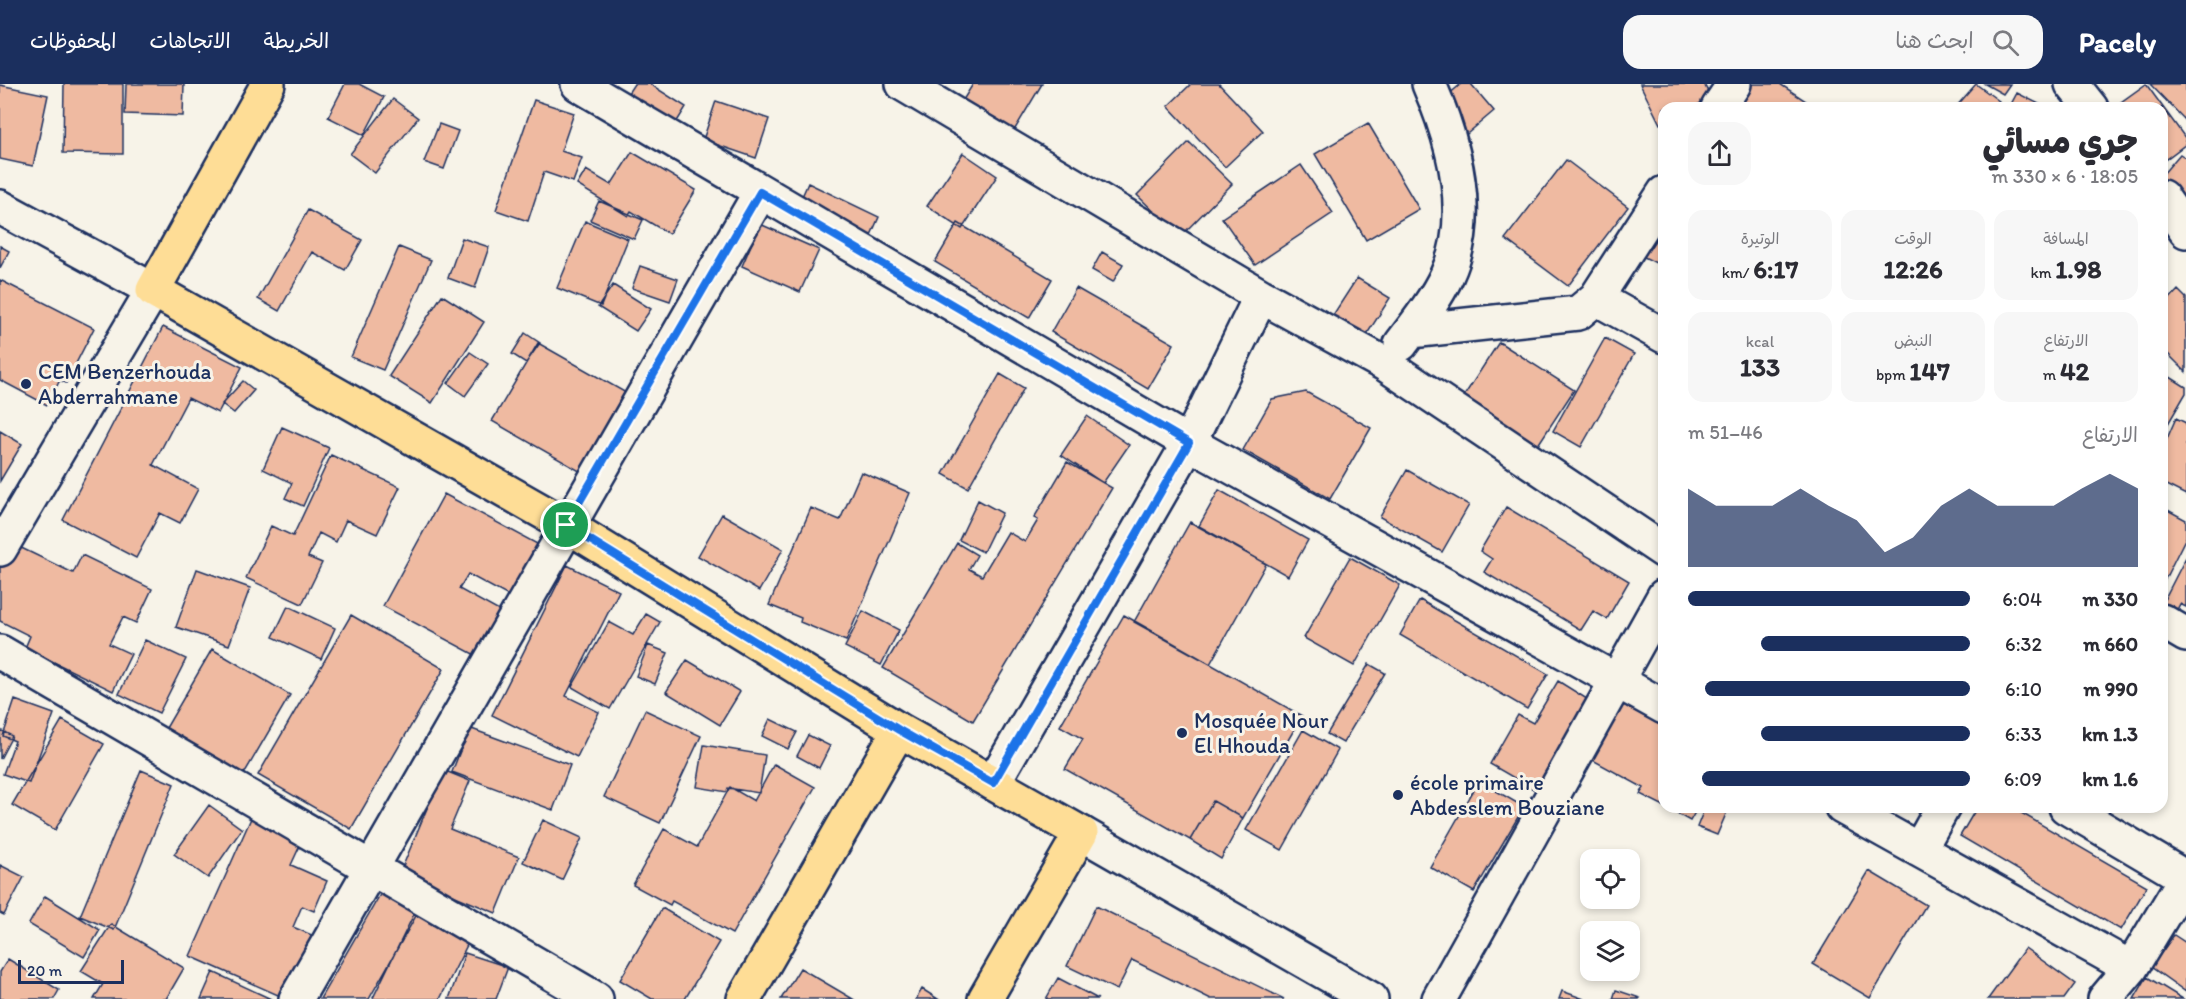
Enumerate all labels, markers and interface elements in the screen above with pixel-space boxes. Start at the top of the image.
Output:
search box [1623,15,2043,69]
text: Pacely [2079,25,2156,59]
icon: search [1989,26,2022,59]
text: ابحث هنا [1895,27,1974,54]
text: المحفوظات [30,28,116,53]
text: الاتجاهات [149,28,231,53]
text: الخريطة [264,28,329,53]
button: share [1688,122,1751,185]
text: جري مسائي [1983,122,2138,161]
text: 18:05 · 6 × 330 m [1991,164,2138,188]
text: الوتيرة [1741,229,1779,248]
text: الوقت [1894,229,1932,248]
text: المسافة [2043,229,2089,248]
text: 6:17 [1753,253,1798,285]
text: 12:26 [1883,253,1943,285]
text: 1.98 [2055,253,2102,285]
text: /km [1722,263,1753,282]
text: km [2030,263,2055,282]
text: النبض [1894,331,1932,350]
text: الارتفاع [2044,331,2088,350]
text: kcal [1746,332,1774,351]
text: 133 [1740,351,1780,383]
text: 147 [1909,355,1950,387]
text: 42 [2060,355,2089,387]
place label: CEM Benzerhouda Abderrahmane [38,358,211,410]
text: bpm [1876,365,1909,384]
text: m [2043,365,2060,384]
marker: CEM Benzerhouda Abderrahmane [19,377,33,391]
text: 46–51 m [1688,420,1763,444]
text: الارتفاع [2082,423,2138,447]
pin [540,499,591,550]
icon: arrive [549,508,582,541]
text: 6:04 [2002,587,2042,611]
text: 330 m [2083,587,2138,611]
text: 6:32 [2005,632,2042,656]
text: 660 m [2083,632,2138,656]
text: 6:10 [2005,677,2042,701]
text: 990 m [2083,677,2138,701]
place label: Mosquée Nour El Hhouda [1194,707,1329,759]
text: 6:33 [2005,722,2042,746]
text: 1.3 km [2082,722,2138,746]
marker: Mosquée Nour El Hhouda [1175,726,1189,740]
text: 6:09 [2004,767,2042,791]
text: 1.6 km [2082,767,2138,791]
place label: école primaire Abdesslem Bouziane [1410,769,1605,821]
marker: école primaire Abdesslem Bouziane [1391,788,1405,802]
map controls [1580,849,1640,981]
button: locate [1580,849,1640,909]
button: layers [1580,921,1640,981]
scale bar [18,957,124,984]
text: 20 m [27,961,62,980]

